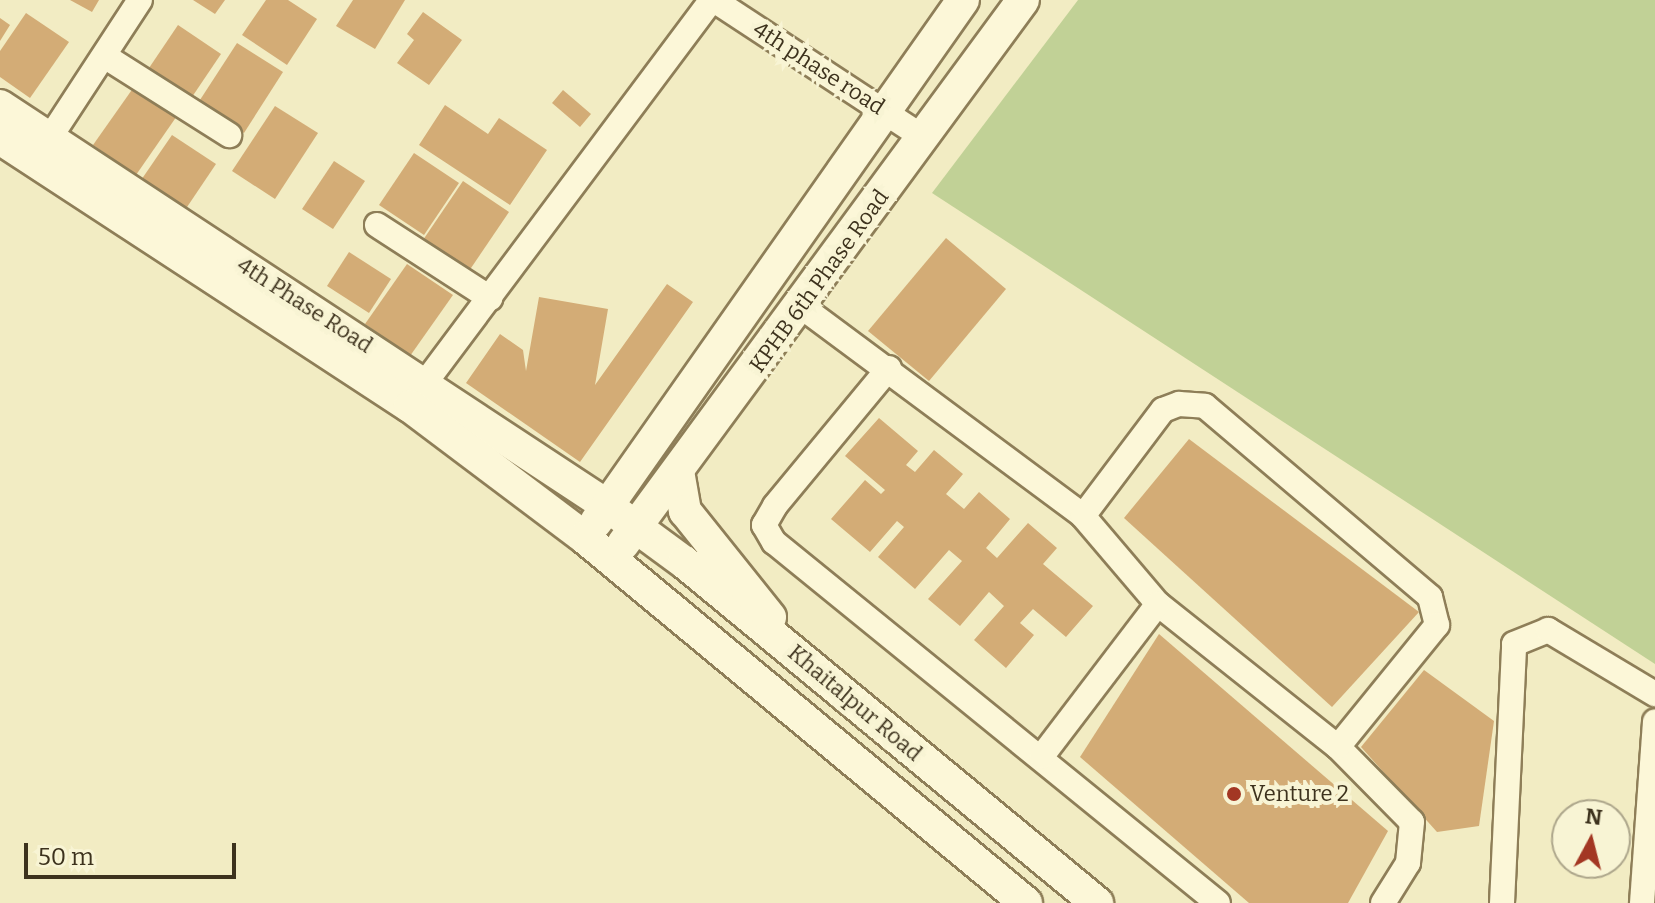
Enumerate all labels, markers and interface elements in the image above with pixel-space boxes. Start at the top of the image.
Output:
street label: 4th phase road [748,16,890,120]
street label: KPHB 6th Phase Road [744,184,894,378]
street label: 4th Phase Road [232,251,378,359]
street label: Khaitalpur Road [783,639,927,767]
place label: Venture 2 [1250,781,1349,807]
marker: Venture 2 [1225,785,1243,803]
north arrow [1551,799,1631,879]
text: N [1584,802,1604,831]
scale bar [28,827,240,877]
text: 50 m [38,843,94,871]

